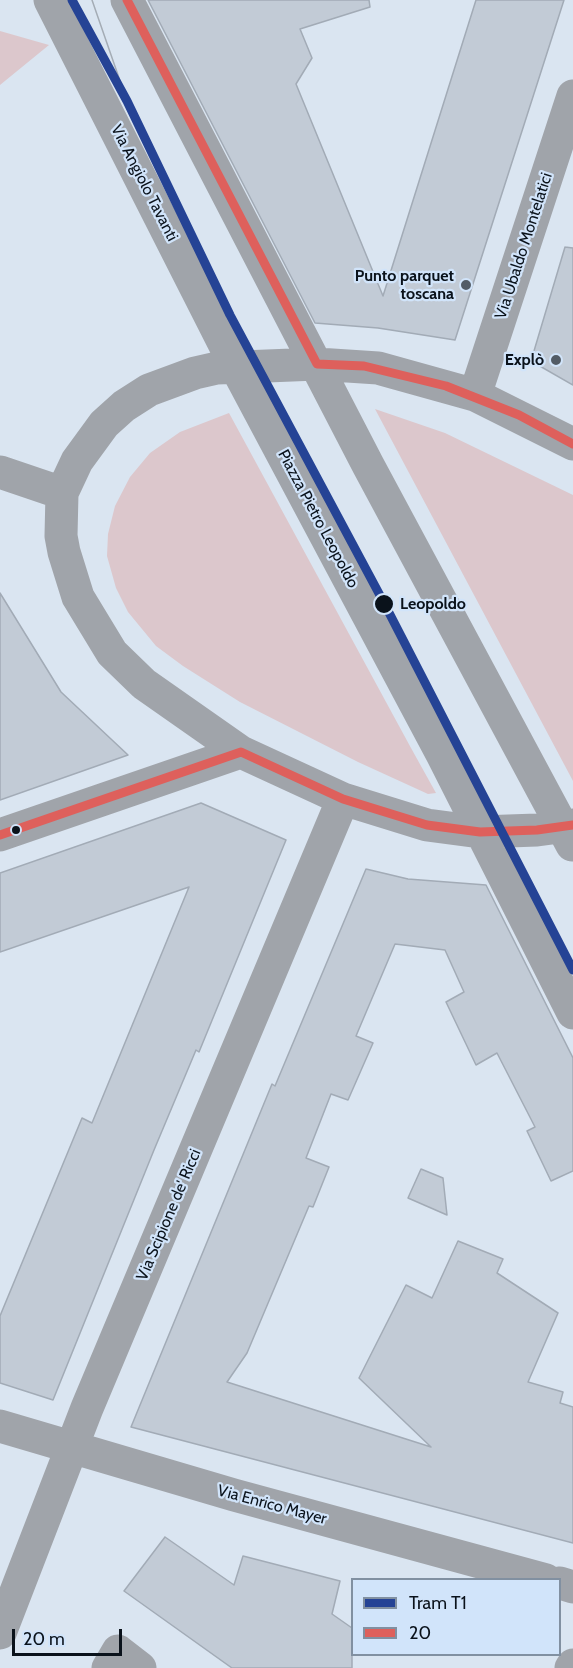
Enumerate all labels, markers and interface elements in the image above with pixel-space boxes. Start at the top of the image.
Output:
street label: Via Angiolo Tavanti [106,121,182,245]
street label: Via Ubaldo Montelatici [491,170,557,322]
place label: Punto parquet toscana [355,266,454,304]
marker: Punto parquet toscana [459,278,473,292]
place label: Explò [505,350,544,370]
marker: Explò [549,353,563,367]
street label: Piazza Pietro Leopoldo [273,447,363,591]
marker: Leopoldo [373,593,395,615]
place label: Leopoldo [400,594,466,614]
unlabelled marker [10,824,22,836]
street label: Via Scipione de' Ricci [133,1146,205,1284]
street label: Via Enrico Mayer [215,1481,329,1529]
legend [351,1578,561,1656]
text: Tram T1 [409,1592,467,1614]
scale bar [15,1617,124,1655]
text: 20 [409,1622,431,1644]
text: 20 m [23,1628,65,1650]

